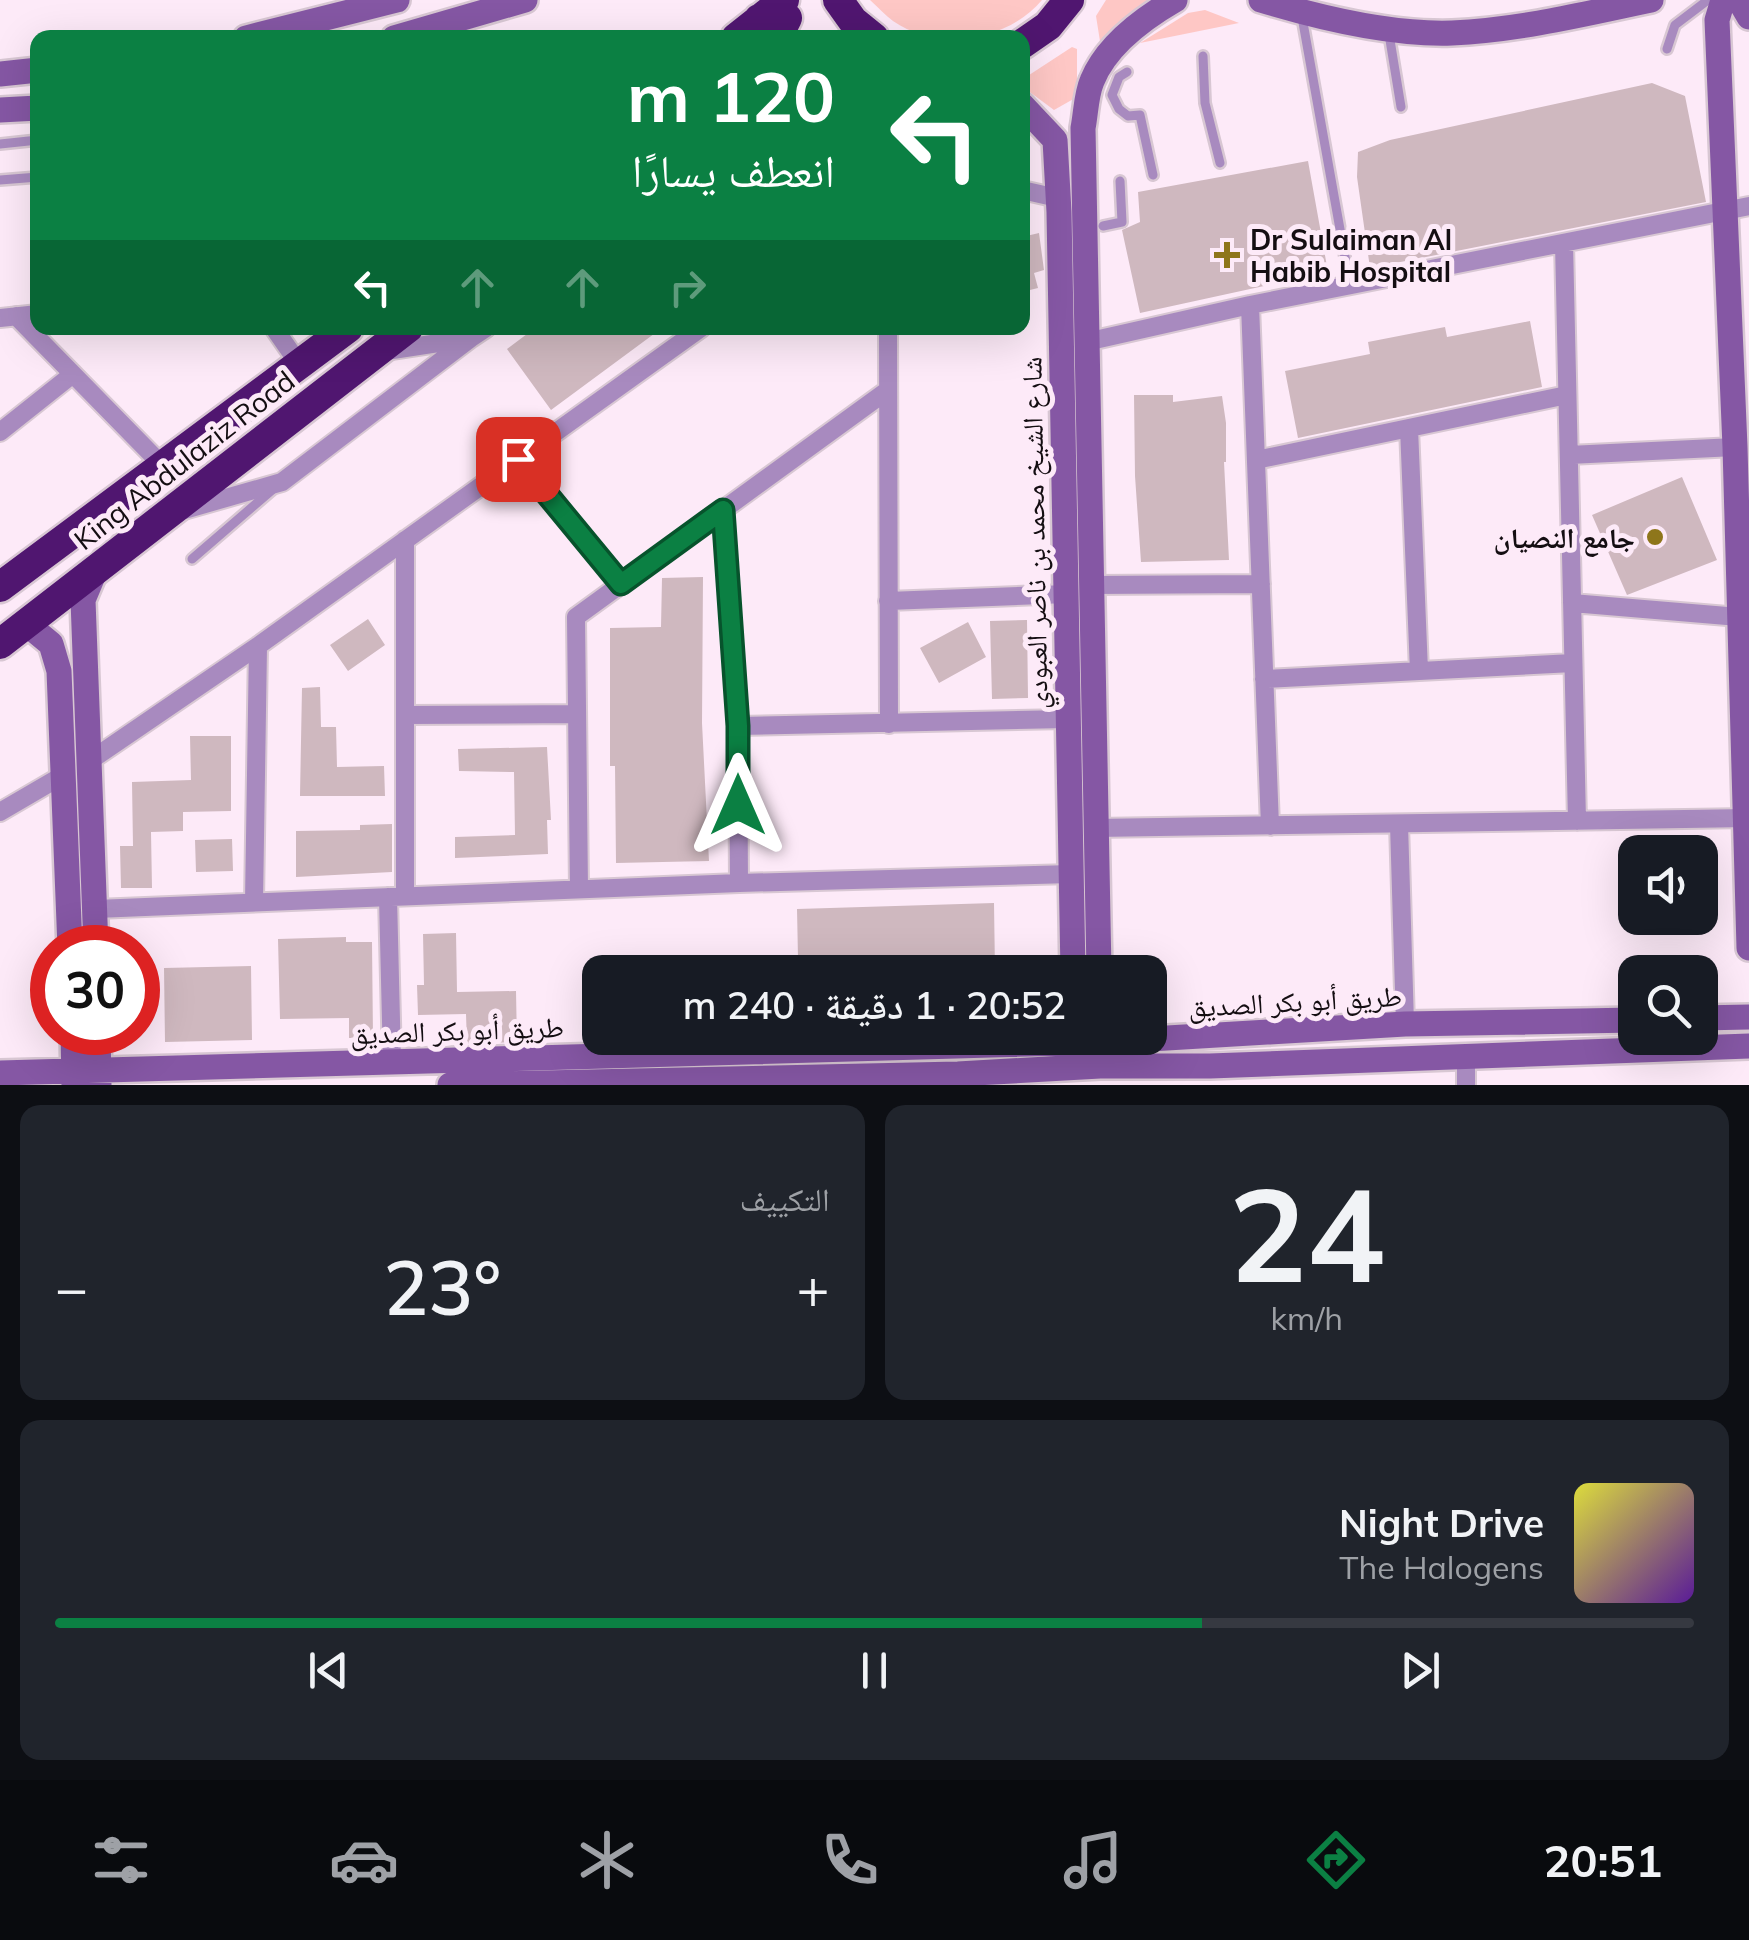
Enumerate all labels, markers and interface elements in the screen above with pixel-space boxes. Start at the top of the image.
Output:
text: 120 m [627,52,835,140]
icon: left [870,70,1000,200]
text: انعطف يسارًا [632,142,835,198]
place label: Dr Sulaiman Al Habib Hospital [1250,222,1452,289]
marker: Dr Sulaiman Al Habib Hospital [1214,242,1240,268]
icon: left [345,260,400,315]
icon: ahead [450,260,505,315]
icon: ahead [555,260,610,315]
icon: right [660,260,715,315]
street label: شارع الشيخ محمد بن ناصر العبودي [1013,356,1061,710]
street label: King Abdulaziz Road [67,363,301,557]
pin [476,417,561,502]
icon: arrive [491,432,546,487]
place label: جامع النصيان [1494,520,1635,557]
marker: جامع النصيان [1644,526,1666,548]
position arrow [686,753,790,857]
map controls [1618,835,1718,1055]
button: sound [1618,835,1718,935]
speed limit sign: 30 [30,925,160,1055]
button: search [1618,955,1718,1055]
street label: طريق أبو بكر الصديق [1187,978,1403,1025]
text: 20:52 · 1 دقيقة · 240 m [683,981,1066,1029]
street label: طريق أبو بكر الصديق [350,1009,565,1052]
text: 24 [1229,1151,1385,1315]
text: التكييف [740,1179,830,1219]
text: 23° [383,1240,501,1334]
text: − [55,1253,88,1322]
text: + [796,1253,829,1322]
text: km/h [1271,1298,1343,1338]
text: Night Drive [1339,1499,1544,1547]
text: The Halogens [1339,1547,1544,1587]
icon: previous [301,1643,356,1698]
icon: pause [847,1643,902,1698]
icon: next [1393,1643,1448,1698]
icon: filters [86,1825,156,1895]
icon: car [329,1825,399,1895]
icon: climate [572,1825,642,1895]
icon: phone [815,1825,885,1895]
icon: music [1058,1825,1128,1895]
icon: directions [1301,1825,1371,1895]
text: 20:51 [1543,1832,1663,1888]

